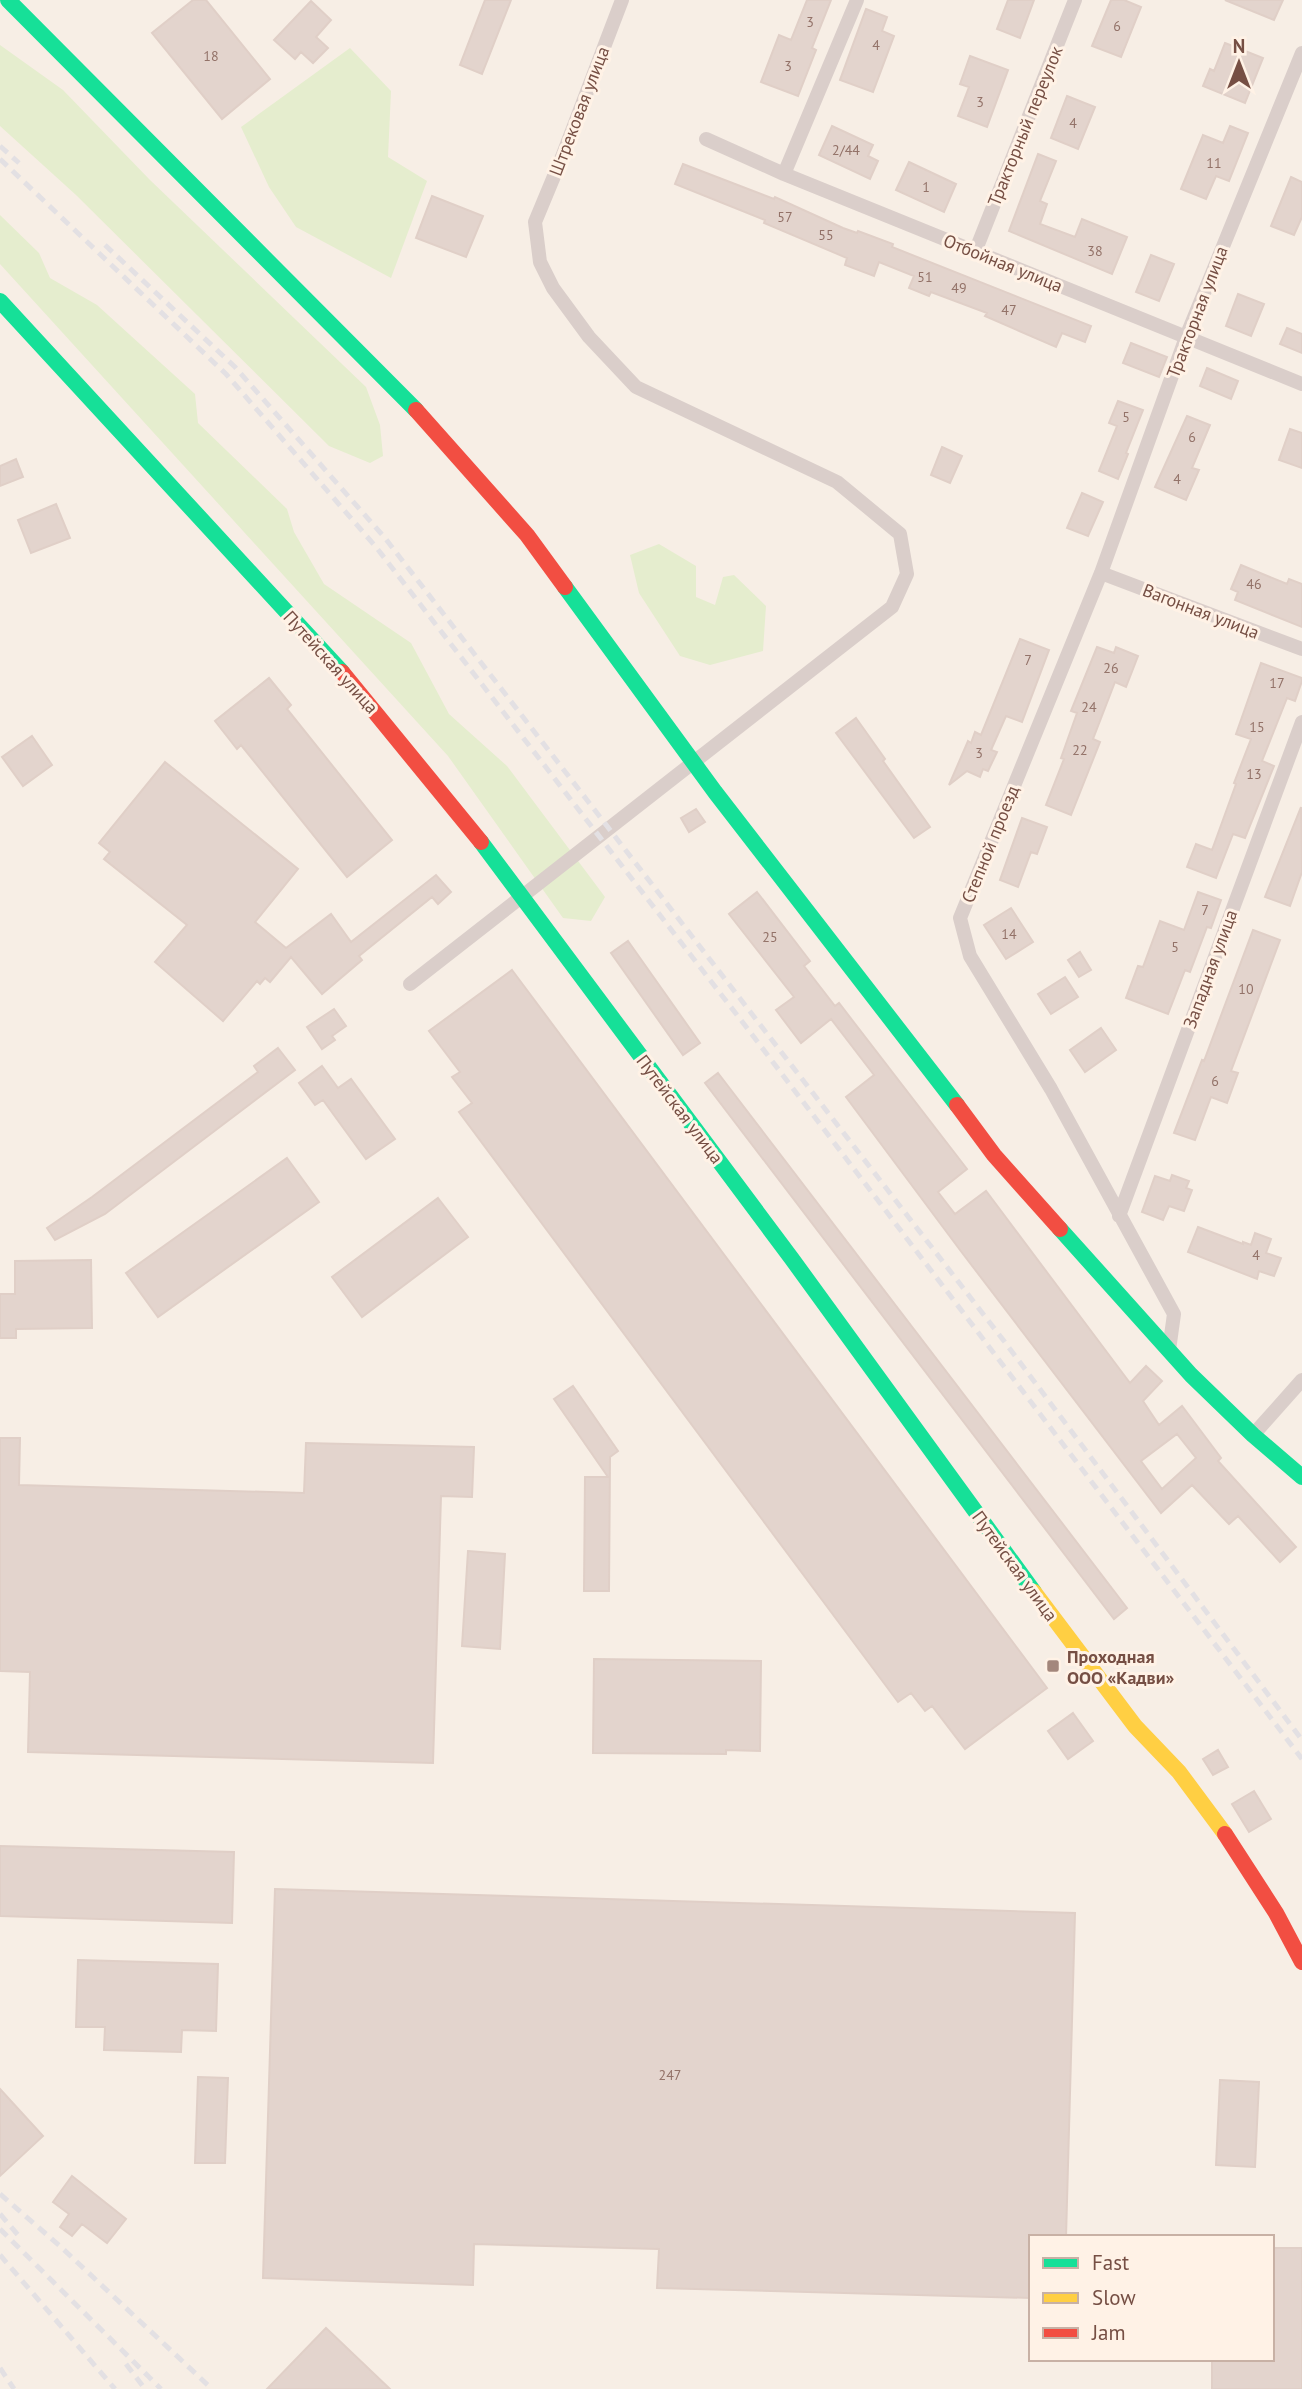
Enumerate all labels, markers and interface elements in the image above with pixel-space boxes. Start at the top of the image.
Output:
house number: 3 [806,13,814,31]
house number: 6 [1113,17,1121,35]
north arrow [1204,28,1274,98]
text: N [1233,34,1245,58]
house number: 4 [872,36,880,54]
street label: Тракторный переулок [982,42,1068,209]
street label: Штрековая улица [544,43,614,179]
house number: 18 [203,47,219,65]
house number: 3 [784,57,792,75]
house number: 3 [976,93,984,111]
house number: 4 [1069,114,1077,132]
house number: 2/44 [832,141,860,159]
house number: 11 [1206,154,1222,172]
house number: 1 [922,178,930,196]
house number: 57 [777,208,793,226]
house number: 55 [818,226,834,244]
street label: Отбойная улица [940,229,1066,297]
house number: 38 [1087,242,1103,260]
street label: Тракторная улица [1161,243,1233,381]
house number: 51 [917,268,933,286]
house number: 49 [951,279,967,297]
house number: 47 [1001,301,1017,319]
house number: 5 [1122,408,1130,426]
house number: 6 [1188,428,1196,446]
house number: 4 [1173,470,1181,488]
house number: 46 [1246,575,1262,593]
street label: Вагонная улица [1139,578,1263,644]
street label: Путейская улица [279,606,383,718]
house number: 7 [1024,651,1032,669]
house number: 26 [1103,659,1119,677]
house number: 17 [1269,674,1285,692]
house number: 24 [1081,698,1097,716]
house number: 15 [1249,718,1265,736]
house number: 22 [1072,741,1088,759]
house number: 3 [975,744,983,762]
house number: 13 [1246,765,1262,783]
street label: Степной проезд [956,782,1024,906]
house number: 7 [1201,901,1209,919]
street label: Западная улица [1178,906,1242,1032]
house number: 14 [1001,925,1017,943]
house number: 25 [762,928,778,946]
house number: 5 [1171,938,1179,956]
house number: 10 [1238,980,1254,998]
street label: Путейская улица [631,1050,729,1168]
house number: 6 [1211,1072,1219,1090]
house number: 4 [1252,1246,1260,1264]
street label: Путейская улица [967,1506,1063,1626]
place label: Проходная ООО «Кадви» [1067,1645,1174,1689]
marker: Проходная ООО «Кадви» [1045,1658,1061,1674]
house number: 247 [659,2066,681,2084]
legend [1029,2235,1274,2361]
text: Fast [1092,2249,1129,2276]
text: Slow [1092,2284,1136,2311]
text: Jam [1091,2319,1126,2346]

